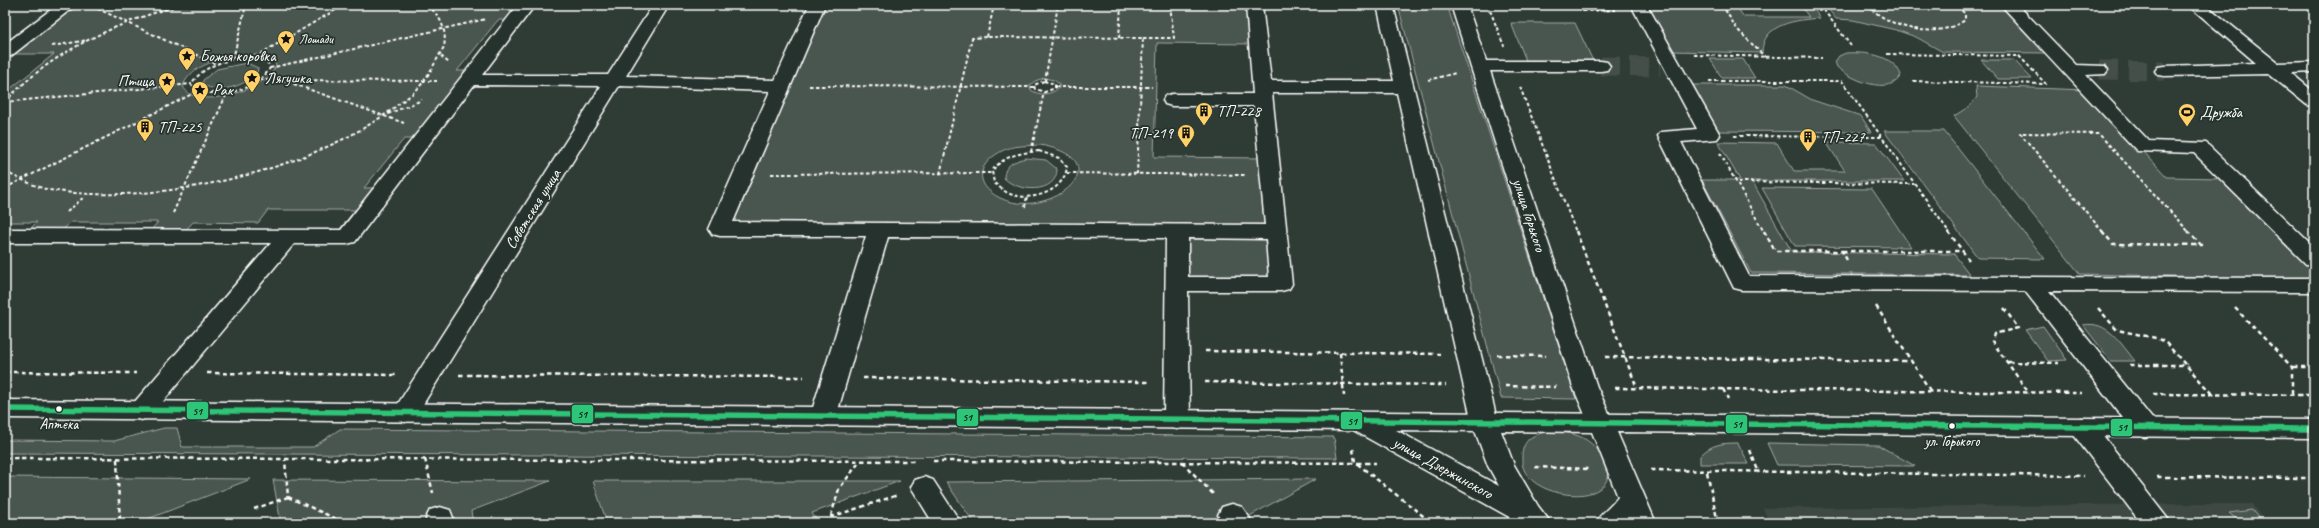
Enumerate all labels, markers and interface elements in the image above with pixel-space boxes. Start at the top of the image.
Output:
place icon: Лошади [276,29,296,54]
place label: Лошади [299,31,334,47]
place icon: Божья коровка [177,46,197,71]
place label: Божья коровка [200,46,277,66]
place icon: Лягушка [242,68,262,93]
place label: Лягушка [265,68,313,88]
place label: Птица [118,71,156,91]
place icon: Птица [157,71,177,96]
place icon: Рак [190,80,210,105]
place label: Рак [213,80,235,100]
building icon: ТП-228 [1194,101,1214,126]
place label: ТП-228 [1217,101,1263,121]
sports icon: Дружба [2177,102,2197,127]
place label: Дружба [2200,102,2243,122]
building icon: ТП-225 [135,117,155,142]
place label: ТП-225 [158,117,203,137]
place label: ТП-219 [1129,123,1175,143]
building icon: ТП-219 [1176,123,1196,148]
building icon: ТП-227 [1798,127,1818,152]
place label: ТП-227 [1821,127,1866,147]
street label: Советская улица [501,165,566,253]
street label: улица Горького [1507,175,1551,255]
line badge: 51 [186,401,209,420]
marker: Аптека [54,404,64,414]
text: 51 [192,404,203,418]
line badge: 51 [571,404,594,424]
text: 51 [577,407,588,421]
line badge: 51 [956,408,979,427]
text: 51 [962,410,973,424]
line badge: 51 [1340,411,1363,430]
text: 51 [1347,414,1358,428]
line badge: 51 [1725,414,1748,434]
place label: Аптека [40,415,79,434]
text: 51 [1732,417,1743,431]
line badge: 51 [2110,418,2133,437]
text: 51 [2117,420,2128,434]
marker: ул. Горького [1947,421,1957,431]
street label: улица Дзержинского [1389,432,1497,504]
place label: ул. Горького [1924,432,1980,451]

